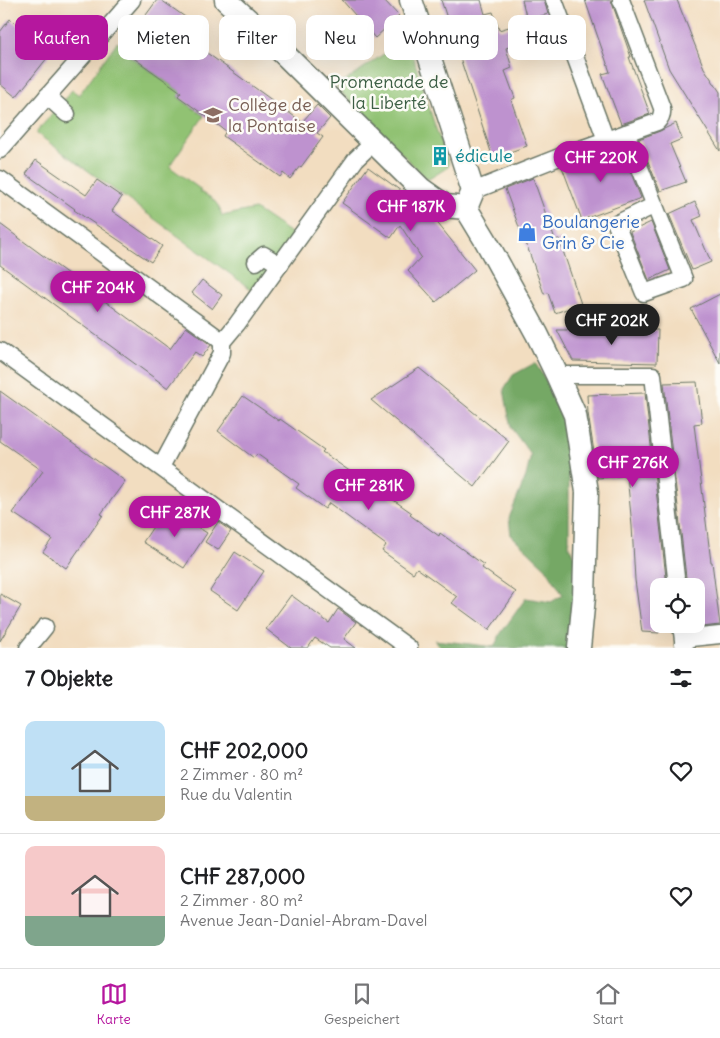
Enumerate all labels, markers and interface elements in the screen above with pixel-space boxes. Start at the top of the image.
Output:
chip: Kaufen [15,15,108,60]
chip: Mieten [118,15,209,60]
chip: Filter [219,15,296,60]
chip: Neu [306,15,374,60]
chip: Wohnung [384,15,498,60]
chip: Haus [508,15,586,60]
park label: Promenade de la Liberté [330,70,448,114]
place label: Collège de la Pontaise [228,93,316,137]
school or university icon: Collège de la Pontaise [202,104,224,126]
pin: CHF 220K [549,140,653,183]
place label: édicule [455,144,513,167]
building icon: édicule [429,145,451,167]
text: CHF 220K [565,147,637,167]
pin: CHF 187K [359,190,463,232]
text: CHF 187K [377,196,445,216]
place label: Boulangerie Grin & Cie [542,210,640,254]
shop icon: Boulangerie Grin & Cie [516,221,538,243]
pin: CHF 204K [46,270,150,313]
text: CHF 204K [61,277,135,297]
pin: CHF 202K [560,304,664,346]
text: CHF 202K [576,310,648,330]
pin: CHF 276K [581,446,685,488]
text: CHF 276K [598,452,668,472]
pin: CHF 281K [317,468,421,511]
text: CHF 281K [335,475,403,495]
pin: CHF 287K [123,496,227,538]
text: CHF 287K [140,502,210,522]
map controls [650,578,705,633]
button: locate [650,578,705,633]
icon: filters [667,664,695,692]
text: 7 Objekte [25,665,113,692]
text: CHF 202,000 [180,737,308,764]
icon: home [65,741,125,801]
icon: heart [667,757,695,785]
text: 2 Zimmer · 80 m² [180,764,303,784]
text: Rue du Valentin [180,784,292,804]
text: CHF 287,000 [180,863,305,890]
icon: home [65,866,125,926]
icon: heart [667,882,695,910]
text: 2 Zimmer · 80 m² [180,890,303,910]
text: Avenue Jean-Daniel-Abram-Davel [180,910,427,930]
tab: Karte [97,980,131,1028]
tab: Gespeichert [324,980,400,1028]
tab: Start [593,980,623,1028]

